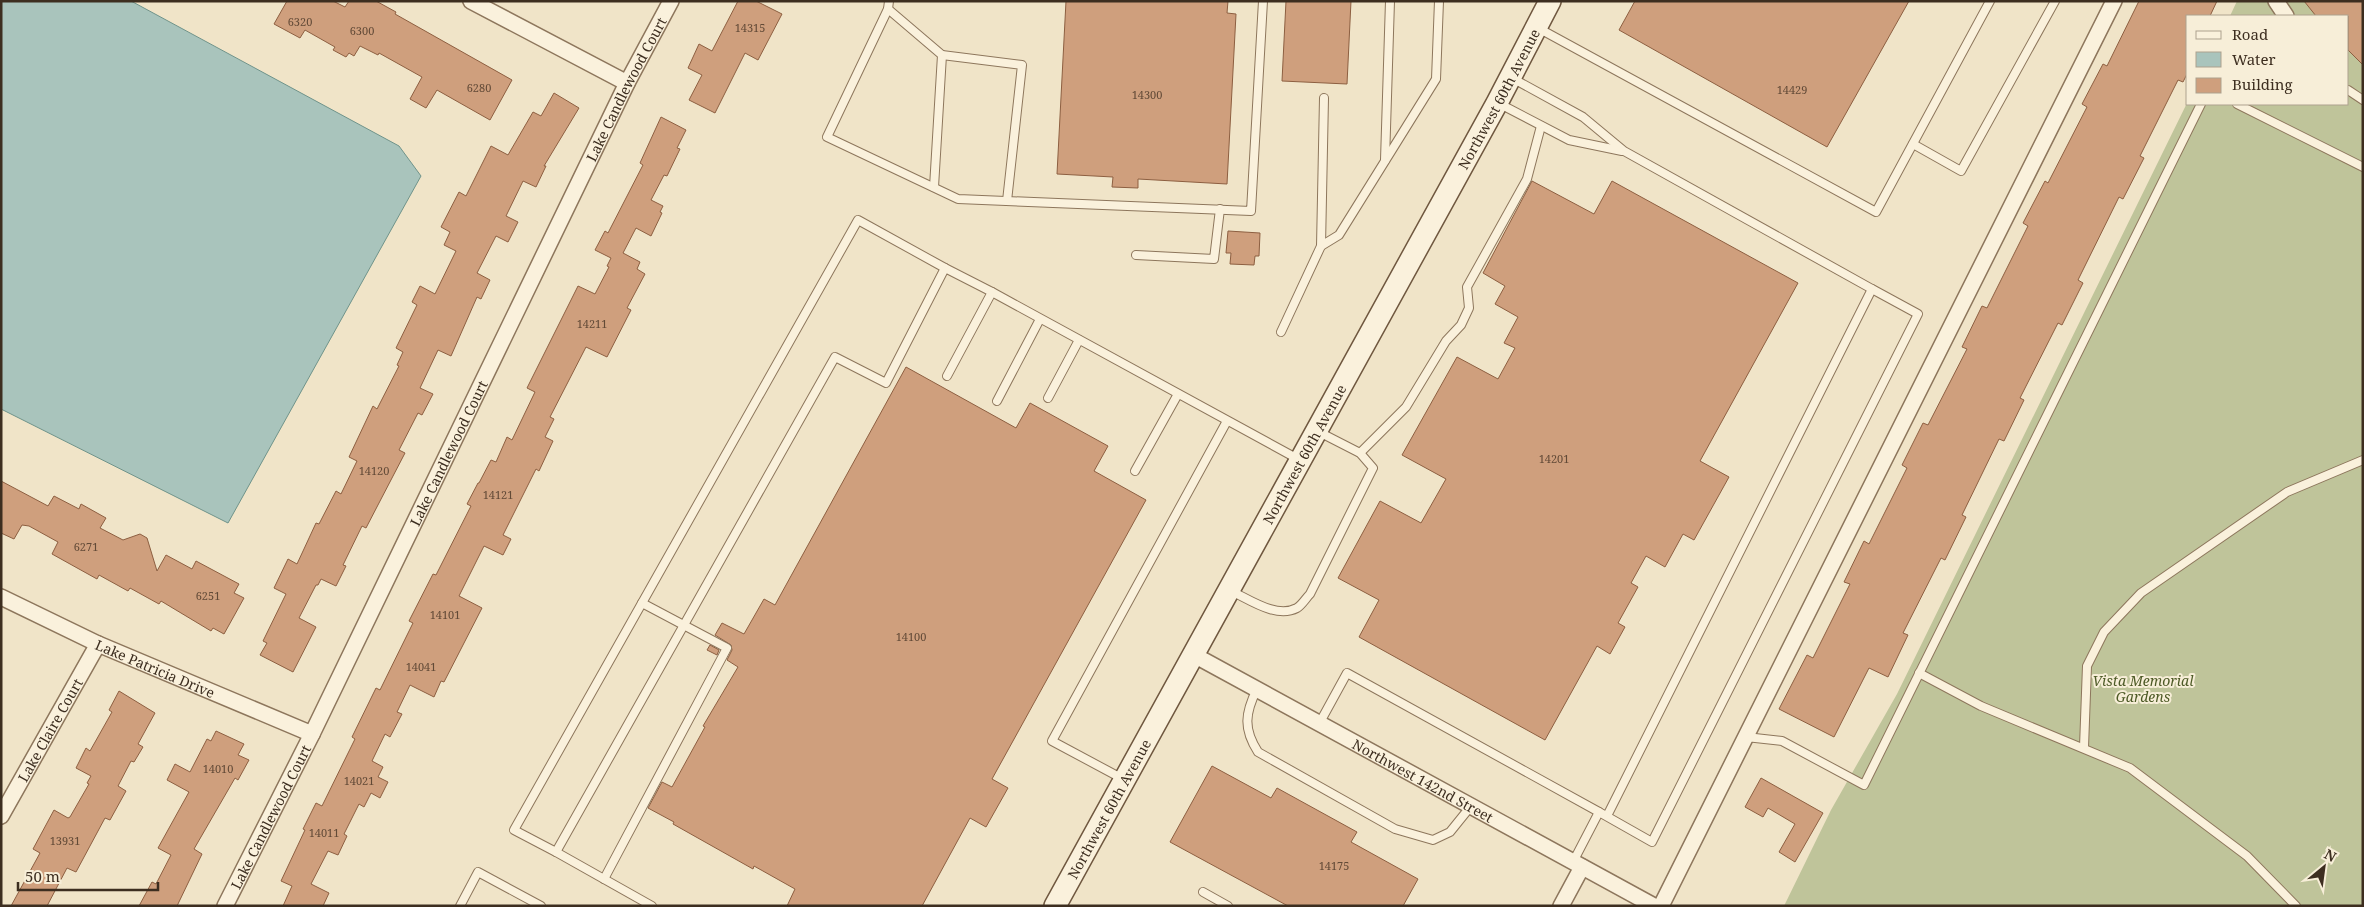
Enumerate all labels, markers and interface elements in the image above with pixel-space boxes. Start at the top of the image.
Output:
house number: 6320 [288,14,312,29]
street label: Lake Candlewood Court [581,14,670,164]
legend [2186,15,2349,105]
house number: 14315 [735,20,765,35]
house number: 6300 [350,23,374,38]
text: Road [2232,24,2268,44]
street label: Northwest 60th Avenue [1453,25,1544,172]
text: Water [2232,49,2275,69]
text: Building [2232,74,2293,94]
house number: 6280 [467,80,491,95]
house number: 14429 [1777,82,1807,97]
house number: 14300 [1132,87,1162,102]
house number: 14211 [577,316,607,331]
street label: Lake Candlewood Court [405,377,491,529]
street label: Northwest 60th Avenue [1258,381,1350,527]
house number: 14201 [1539,451,1569,466]
house number: 14120 [359,463,389,478]
house number: 14121 [483,487,513,502]
house number: 6271 [74,539,98,554]
house number: 6251 [196,588,220,603]
house number: 14101 [430,607,460,622]
house number: 14100 [896,629,926,644]
street label: Lake Patricia Drive [93,635,218,702]
house number: 14041 [406,659,436,674]
park label: Vista Memorial Gardens [2093,671,2194,706]
street label: Lake Claire Court [13,675,86,785]
street label: Northwest 142nd Street [1349,734,1497,826]
street label: Northwest 60th Avenue [1062,735,1155,882]
street label: Lake Candlewood Court [226,741,315,892]
house number: 14010 [203,761,233,776]
house number: 14021 [344,773,374,788]
house number: 14011 [309,825,339,840]
house number: 13931 [50,833,80,848]
north arrow [2299,842,2349,892]
text: N [2321,844,2340,866]
house number: 14175 [1319,858,1349,873]
scale bar [18,860,158,892]
text: 50 m [25,866,60,886]

